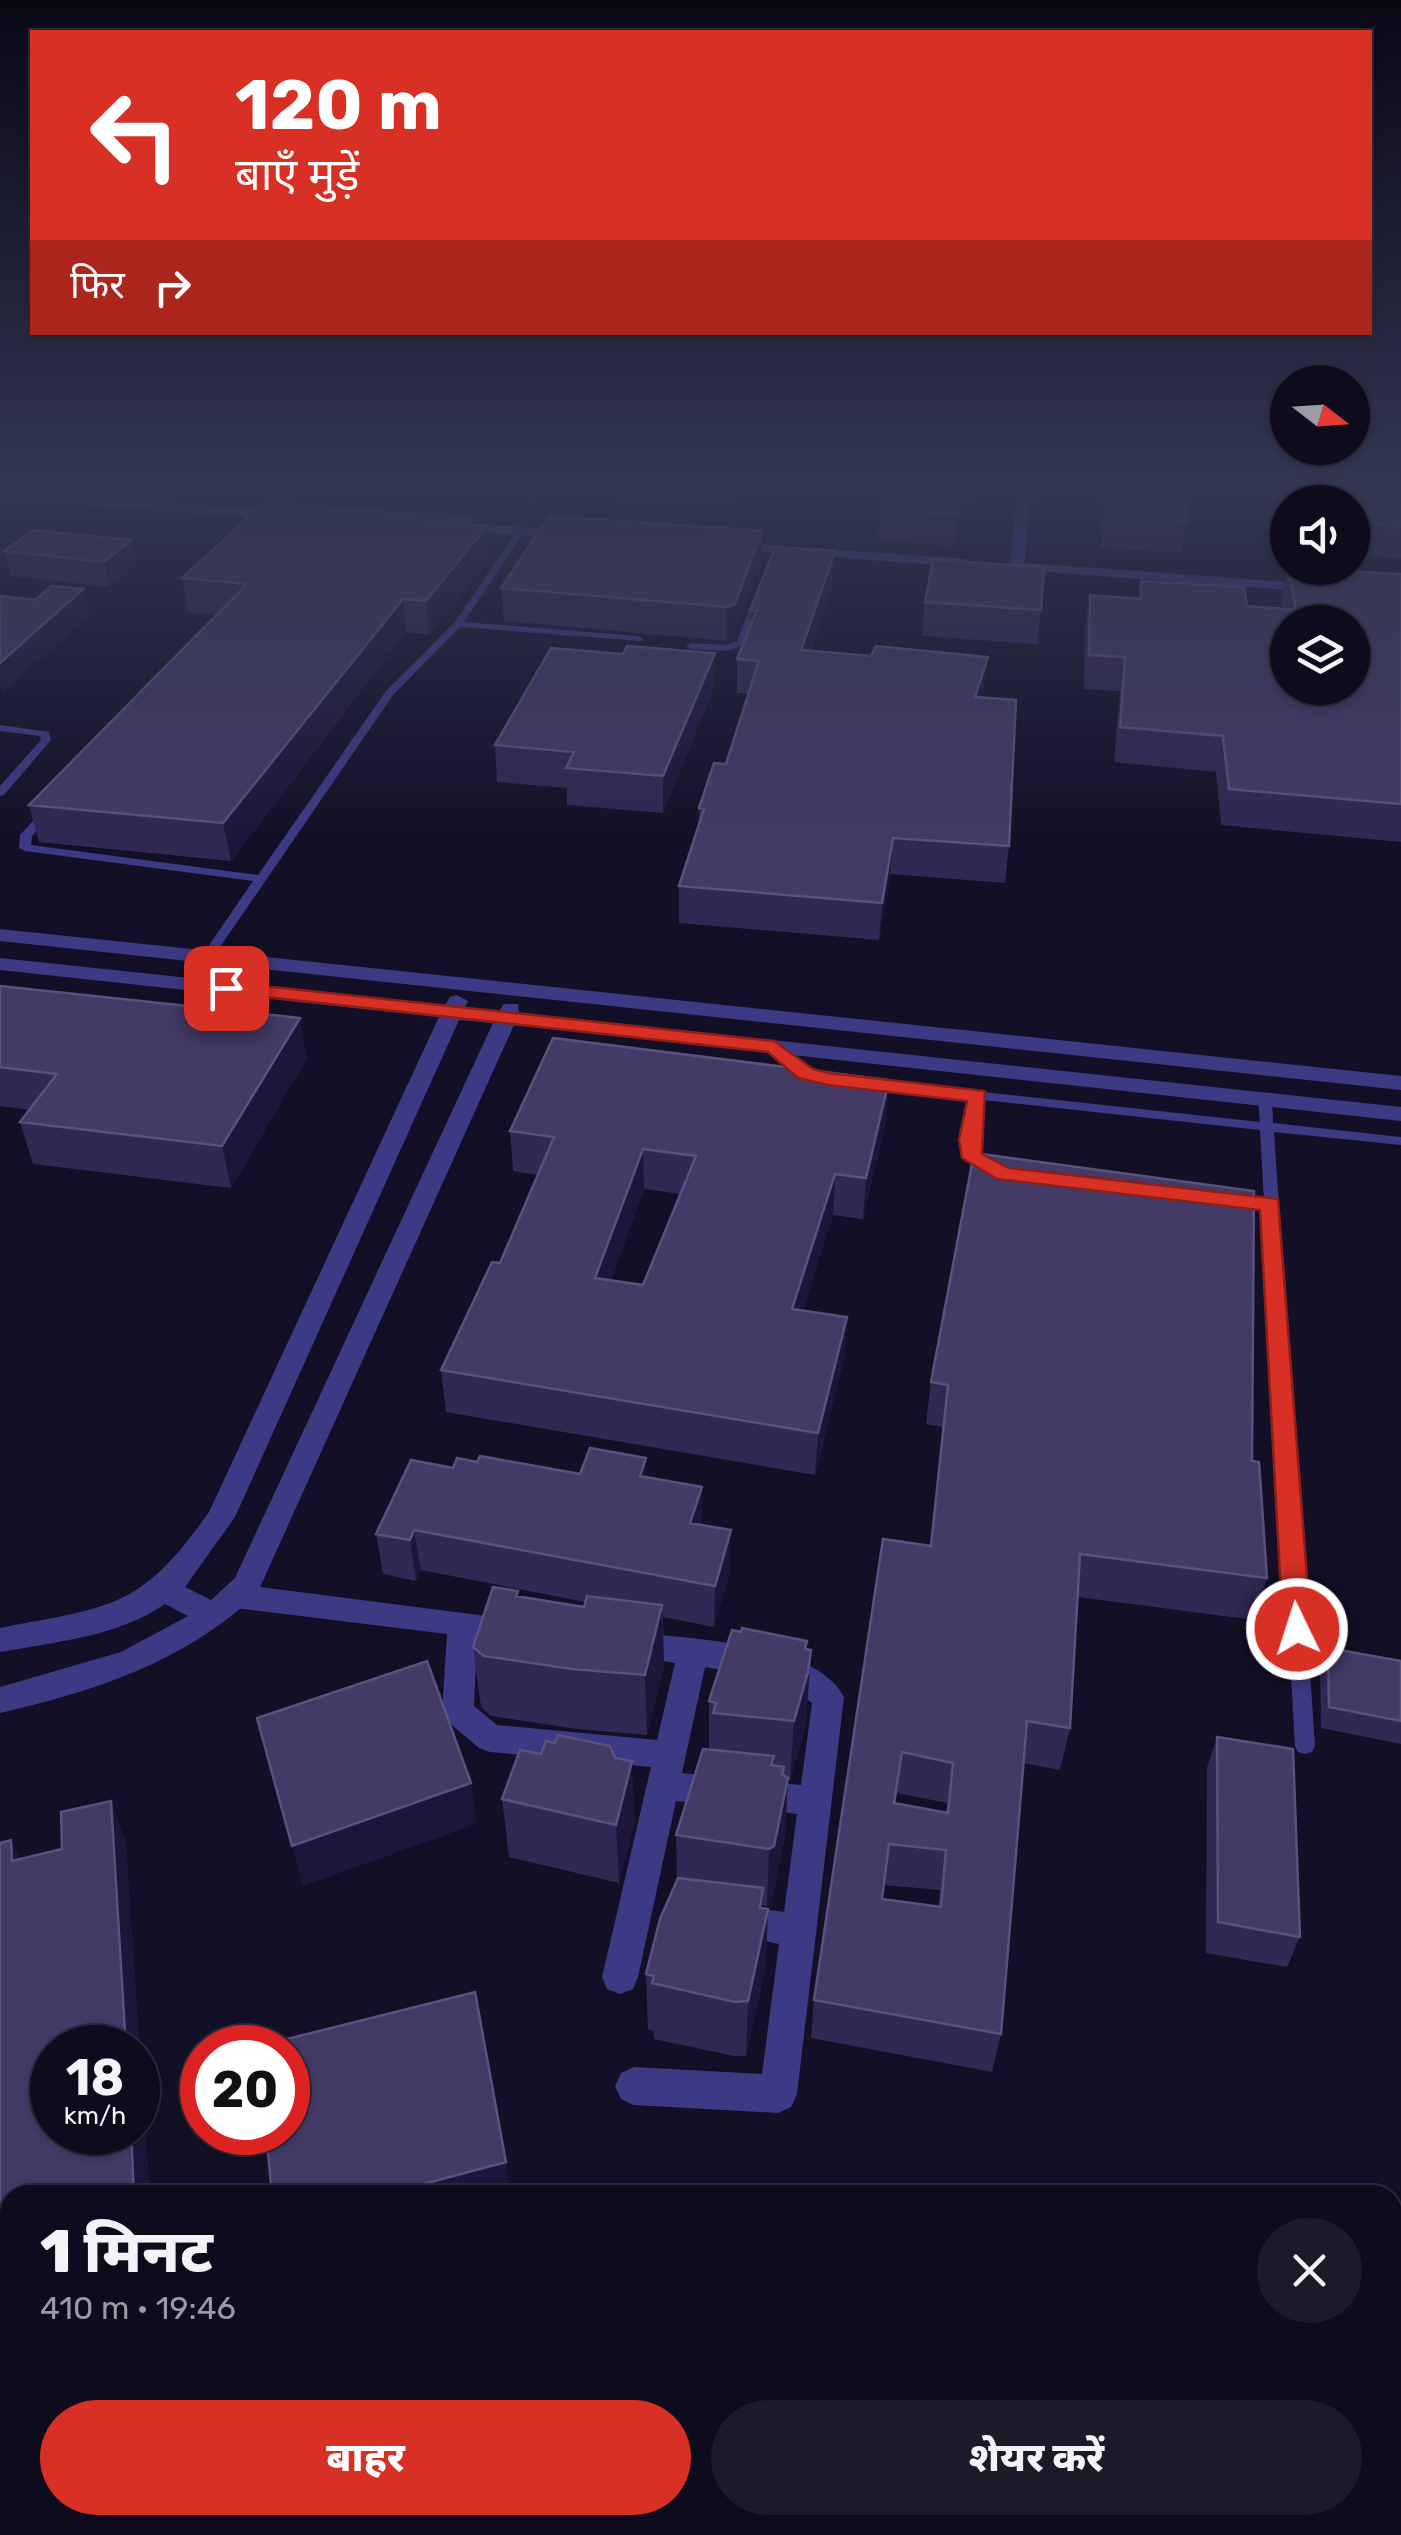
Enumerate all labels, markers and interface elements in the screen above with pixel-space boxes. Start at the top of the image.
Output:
text: 120 m [235,64,442,147]
icon: left [70,70,200,200]
text: बाएँ मुड़ें [235,148,359,201]
icon: right [145,260,200,315]
text: फिर [70,262,125,308]
north arrow [1270,365,1370,465]
map controls [1270,365,1370,705]
button: sound [1270,485,1370,585]
button: layers [1270,605,1370,705]
pin [184,946,269,1031]
icon: arrive [199,961,254,1016]
position arrow [1245,1577,1349,1681]
speed limit sign: 20 [180,2025,310,2155]
text: 18 [66,2048,124,2108]
text: km/h [64,2101,126,2130]
text: 1 मिनट [40,2216,213,2287]
button: close [1257,2218,1362,2323]
text: 410 m · 19:46 [40,2289,236,2327]
button: बाहर [40,2400,691,2515]
button: शेयर करें [711,2400,1362,2515]

